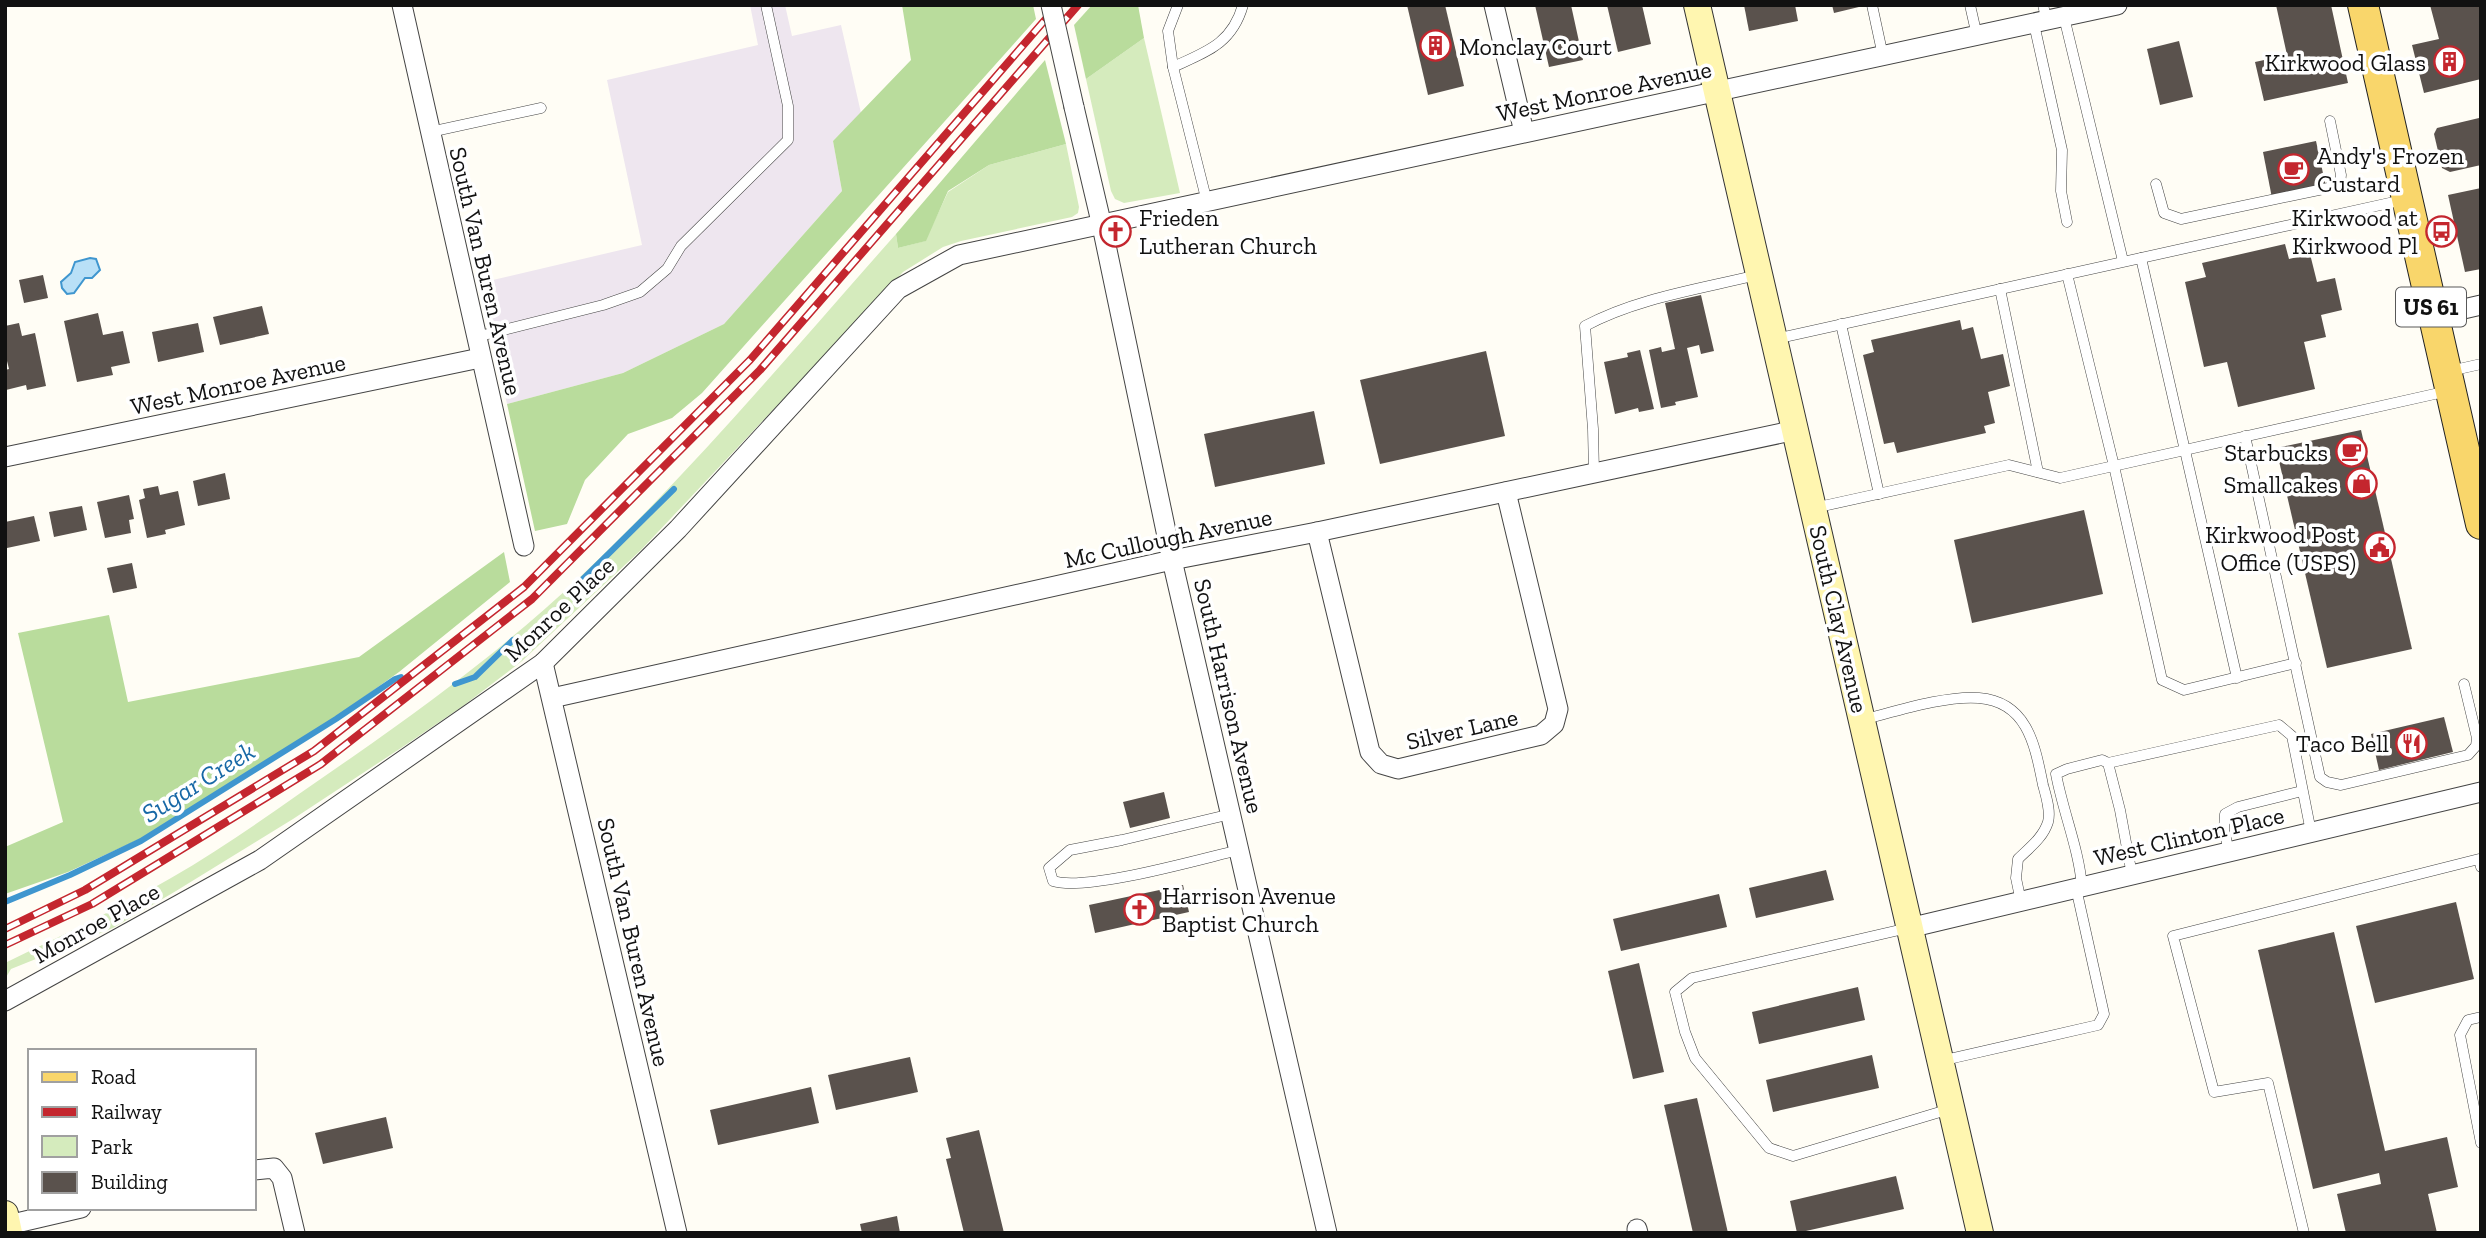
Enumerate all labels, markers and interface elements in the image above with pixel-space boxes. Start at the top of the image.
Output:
building icon: Monclay Court [1419,29,1453,63]
place label: Monclay Court [1459,32,1612,61]
building icon: Kirkwood Glass [2432,45,2466,79]
place label: Kirkwood Glass [2265,48,2426,77]
street label: West Monroe Avenue [1494,54,1714,128]
place label: Andy's Frozen Custard [2317,141,2464,198]
street label: South Van Buren Avenue [443,144,529,398]
cafe icon: Andy's Frozen Custard [2277,152,2311,186]
place label: Frieden Lutheran Church [1139,203,1317,260]
place label: Kirkwood at Kirkwood Pl [2292,203,2418,260]
church icon: Frieden Lutheran Church [1099,214,1133,248]
bus stop icon: Kirkwood at Kirkwood Pl [2424,214,2458,248]
road number: US 61 [2396,288,2466,326]
street label: West Monroe Avenue [128,347,348,421]
cafe icon: Starbucks [2334,435,2368,469]
place label: Starbucks [2224,438,2328,467]
shop icon: Smallcakes [2344,467,2378,501]
place label: Smallcakes [2224,470,2338,499]
street label: Mc Cullough Avenue [1061,502,1275,574]
place label: Kirkwood Post Office (USPS) [2205,520,2356,577]
street label: South Clay Avenue [1803,522,1875,716]
public building icon: Kirkwood Post Office (USPS) [2362,531,2396,565]
street label: Monroe Place [498,551,620,667]
street label: South Harrison Avenue [1188,576,1270,816]
street label: Silver Lane [1403,702,1521,756]
restaurant icon: Taco Bell [2395,726,2429,760]
place label: Taco Bell [2296,729,2389,758]
water label: Sugar Creek [135,735,261,829]
street label: West Clinton Place [2091,800,2287,872]
street label: South Van Buren Avenue [591,815,677,1069]
street label: Monroe Place [28,876,164,970]
place label: Harrison Avenue Baptist Church [1162,881,1336,938]
church icon: Harrison Avenue Baptist Church [1122,892,1156,926]
legend [28,1049,256,1210]
text: Road [91,1064,137,1089]
text: Railway [91,1099,162,1124]
text: Park [91,1134,133,1159]
text: Building [91,1169,168,1194]

